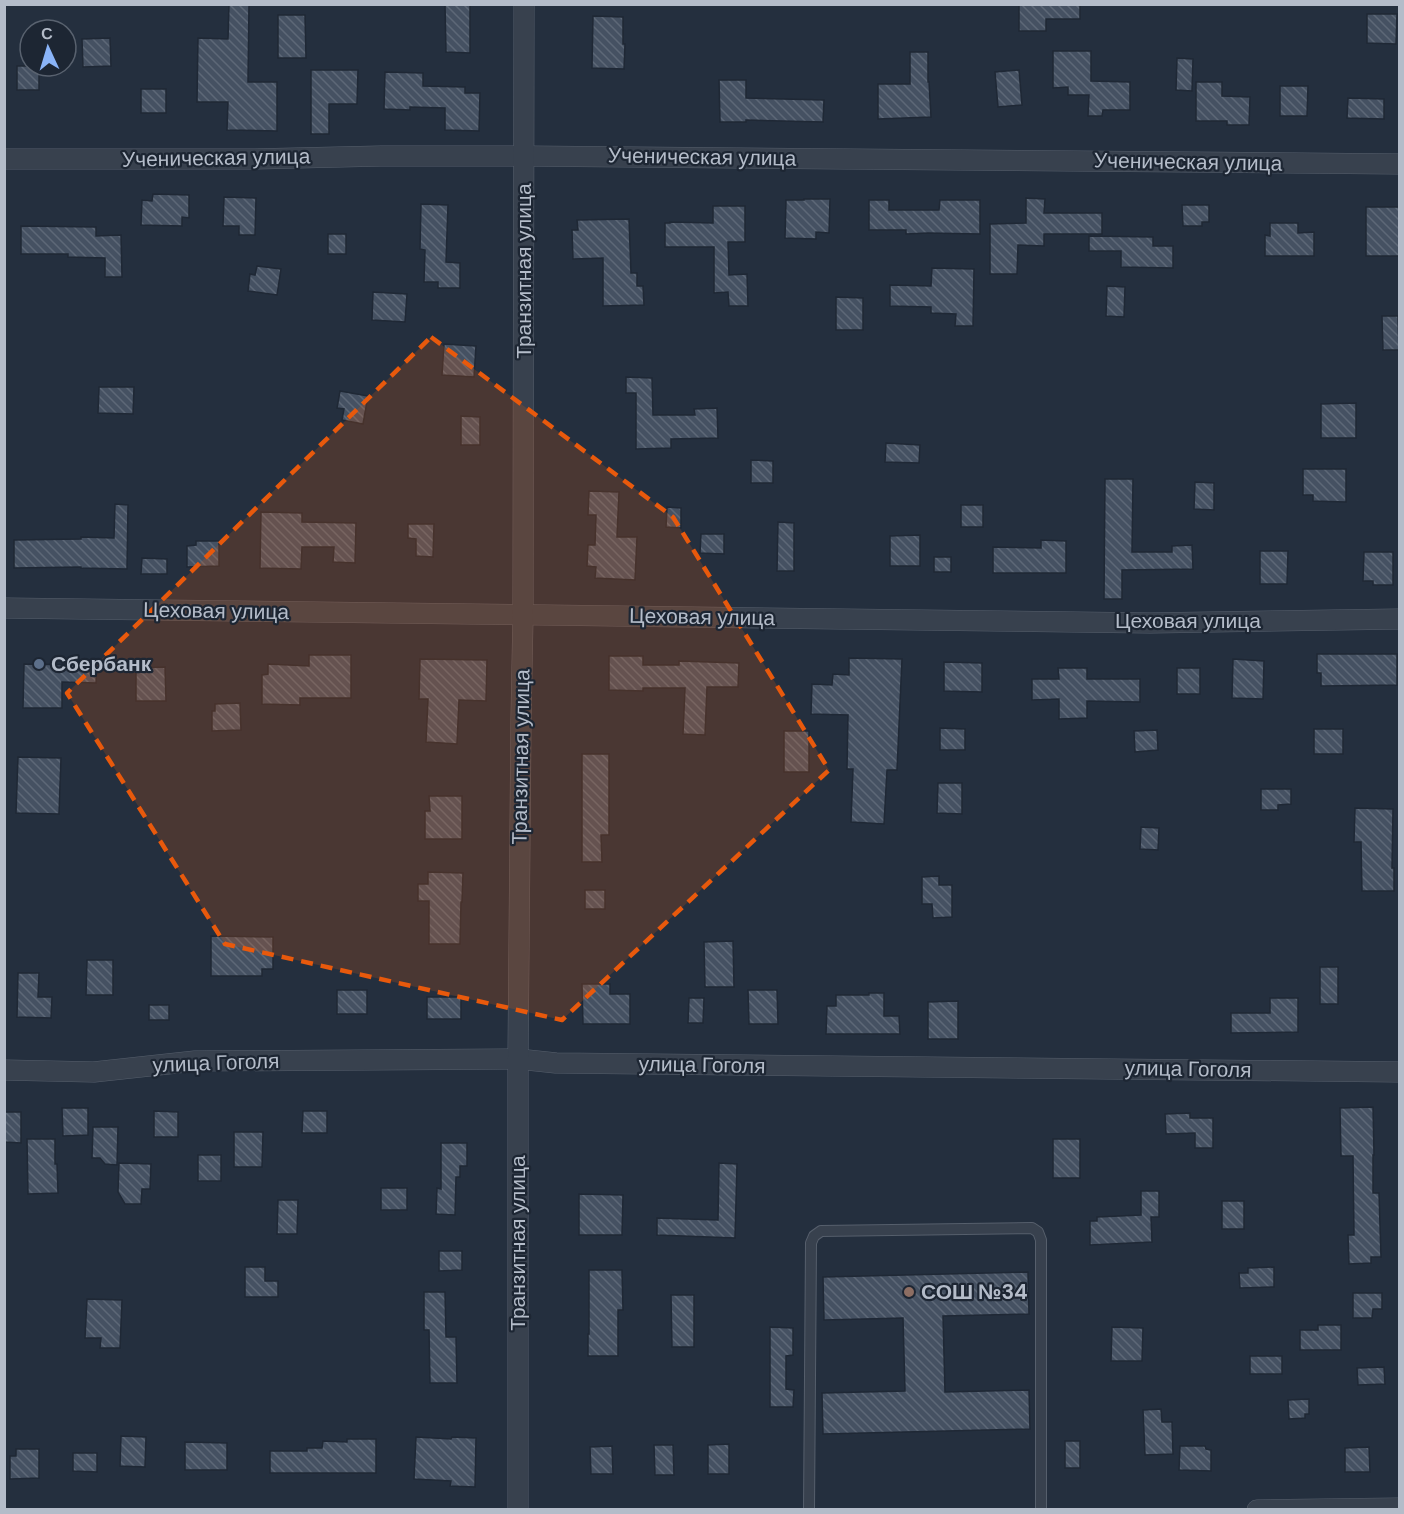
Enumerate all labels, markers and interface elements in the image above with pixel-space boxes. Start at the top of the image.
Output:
north arrow [18,18,78,78]
text: С [40,23,54,44]
street label: Ученическая улица [608,141,797,173]
street label: Ученическая улица [122,142,311,174]
street label: Ученическая улица [1094,146,1283,178]
street label: Транзитная улица [510,183,538,359]
street label: Цеховая улица [143,596,290,626]
street label: Цеховая улица [629,602,776,632]
street label: Цеховая улица [1115,607,1261,635]
place label: Сбербанк [51,650,152,678]
marker: Сбербанк [32,657,46,671]
street label: Транзитная улица [505,669,537,845]
street label: улица Гоголя [152,1047,280,1079]
street label: улица Гоголя [638,1050,766,1080]
street label: улица Гоголя [1124,1054,1252,1084]
street label: Транзитная улица [504,1155,532,1331]
place label: СОШ №34 [921,1278,1028,1306]
marker: СОШ №34 [902,1285,916,1299]

